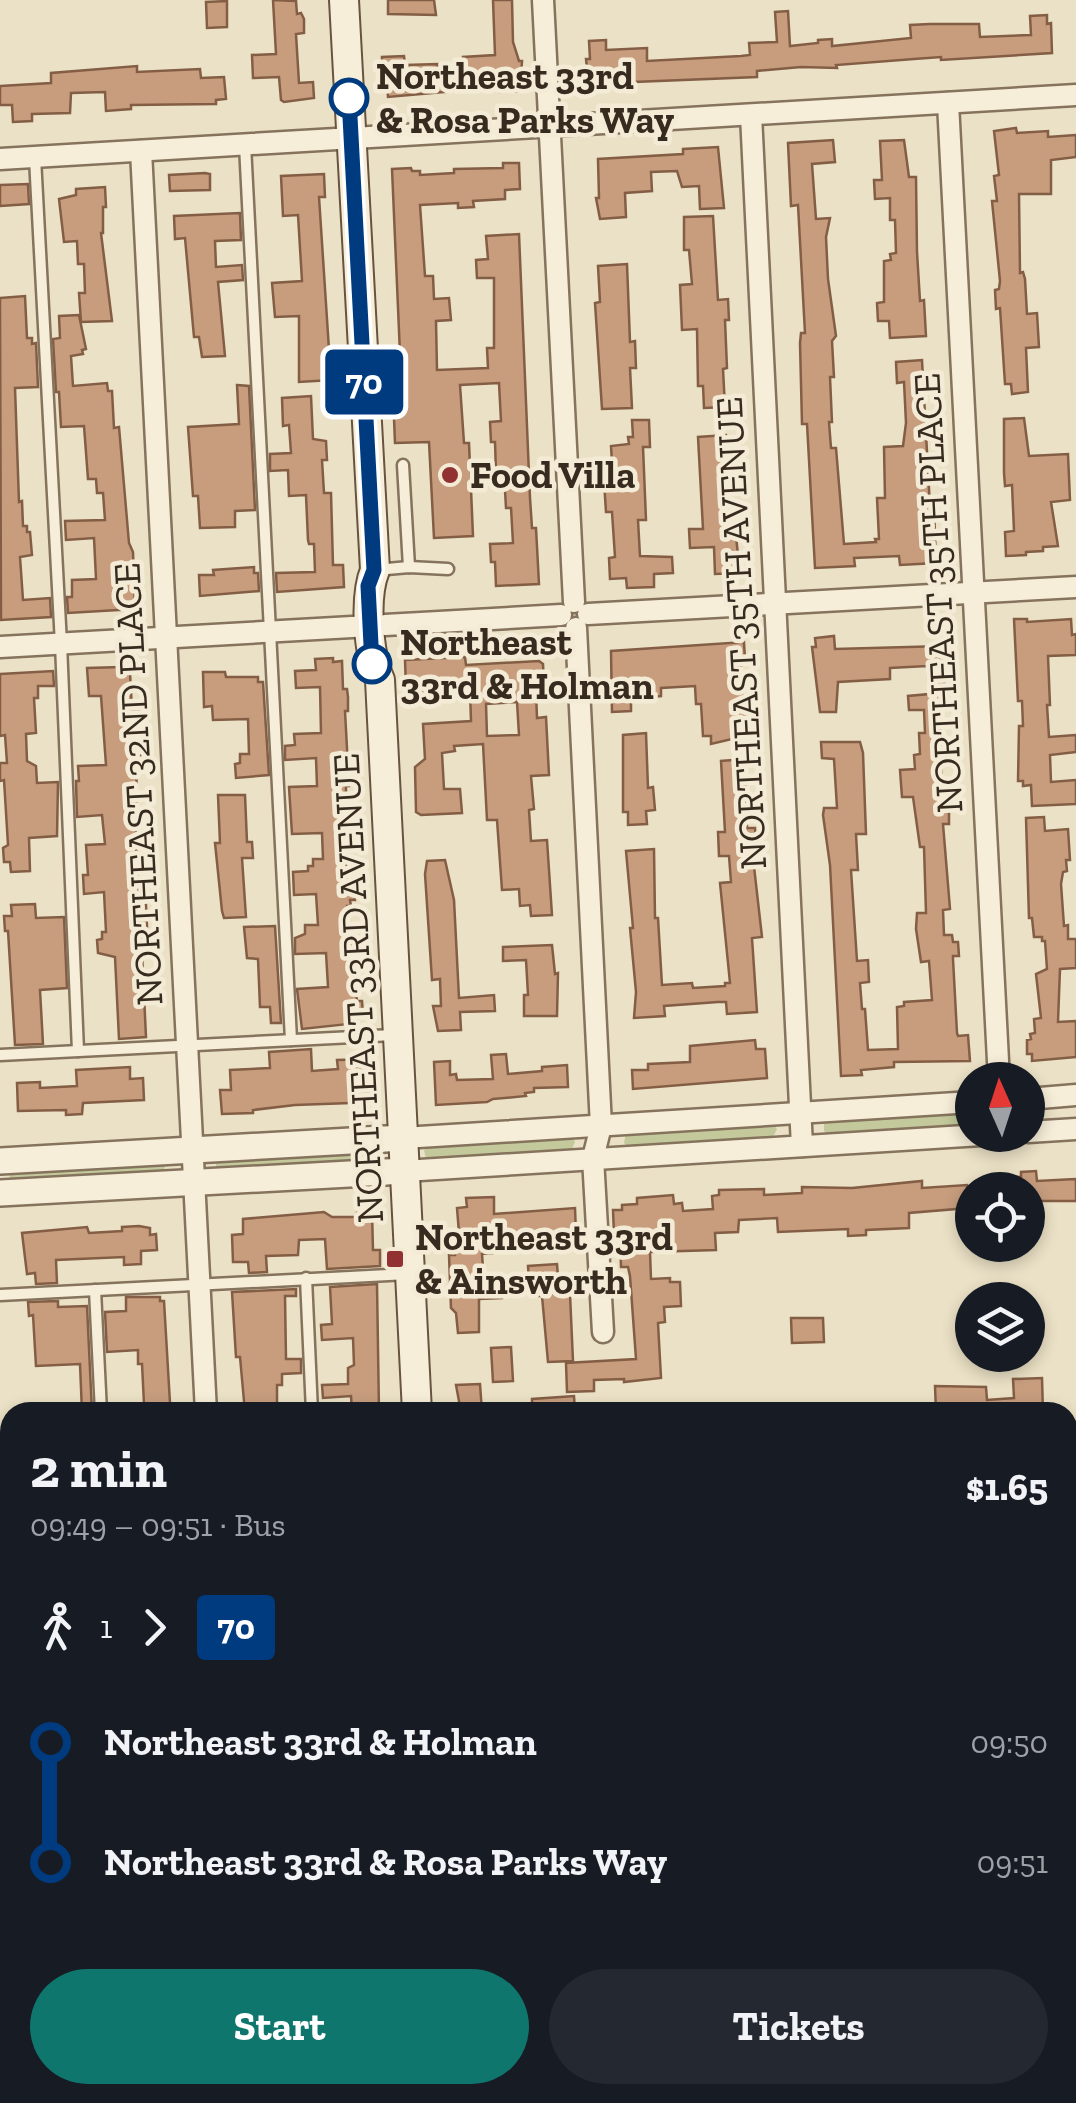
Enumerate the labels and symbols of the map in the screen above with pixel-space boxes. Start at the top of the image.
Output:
place label: Northeast 33rd & Rosa Parks Way [376,53,674,143]
marker: Northeast 33rd & Rosa Parks Way [330,79,368,117]
line badge: 70 [319,350,409,414]
street label: NORTHEAST 35TH PLACE [903,372,973,814]
street label: NORTHEAST 35TH AVENUE [706,395,776,871]
place label: Food Villa [470,452,635,498]
marker: Food Villa [439,464,461,486]
street label: NORTHEAST 32ND PLACE [103,561,173,1007]
place label: Northeast 33rd & Holman [400,619,654,709]
marker: Northeast 33rd & Holman [353,645,391,683]
street label: NORTHEAST 33RD AVENUE [323,752,393,1224]
north arrow [955,1062,1045,1152]
place label: Northeast 33rd & Ainsworth [415,1214,673,1304]
marker: Northeast 33rd & Ainsworth [384,1248,406,1270]

